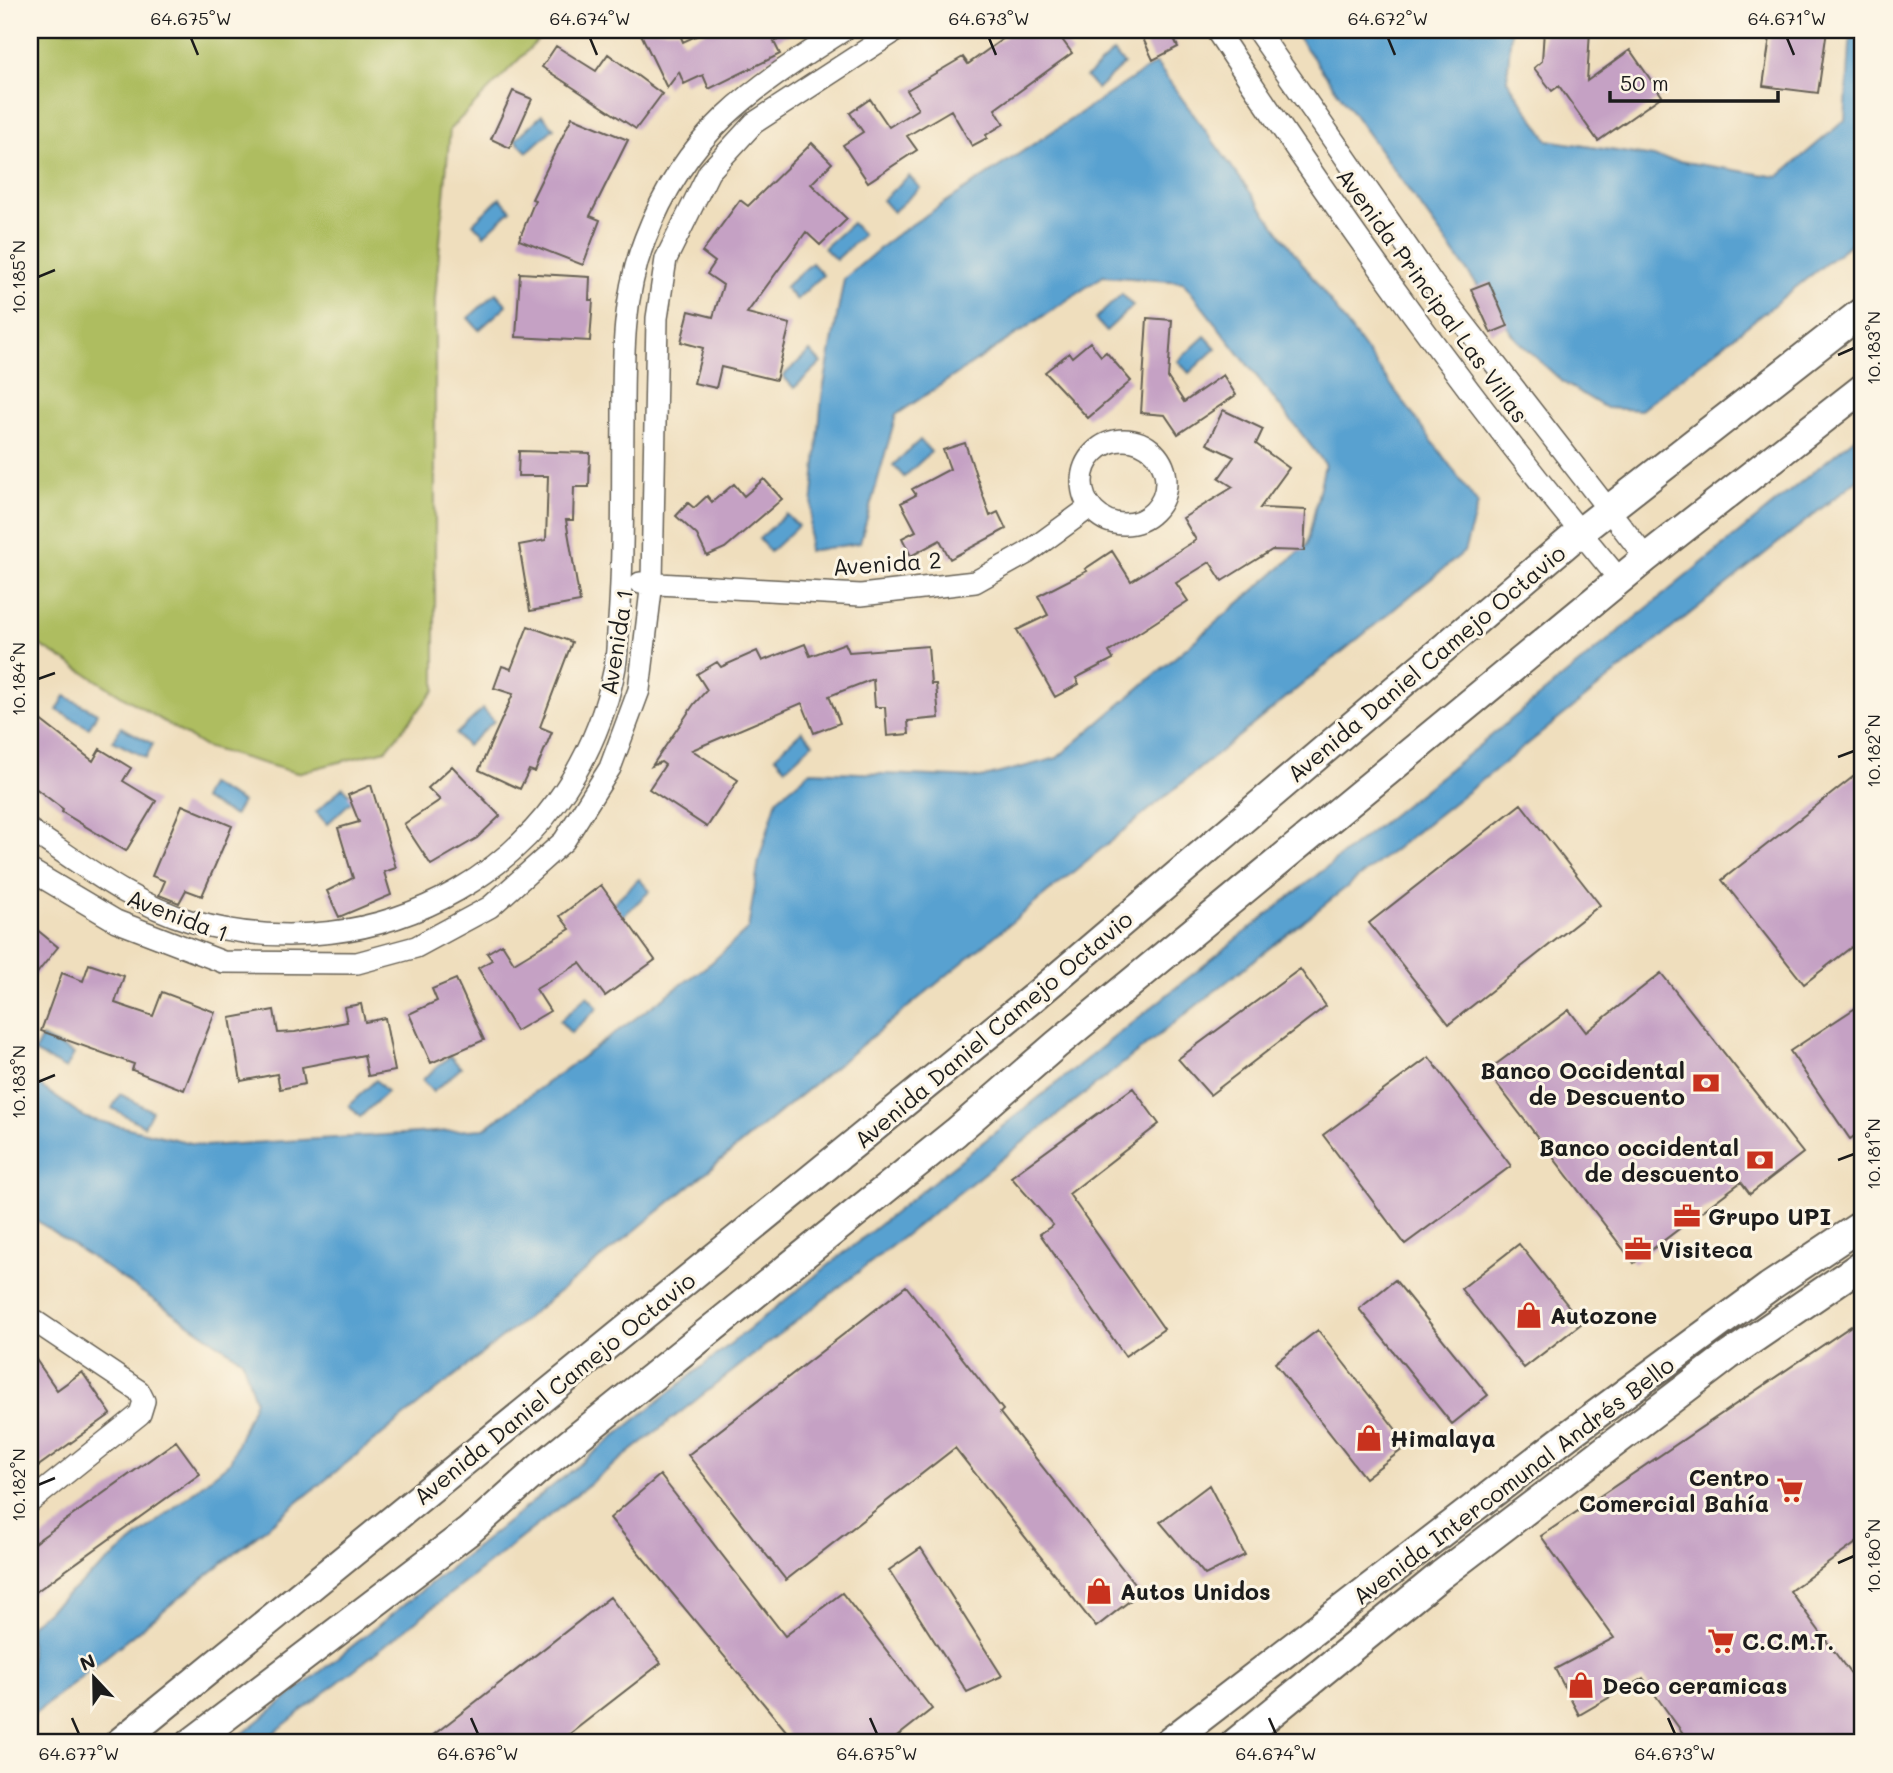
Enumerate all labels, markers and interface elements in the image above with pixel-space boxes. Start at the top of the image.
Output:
text: 64.675°W [151,6,231,30]
text: 64.674°W [550,6,630,30]
text: 64.673°W [949,6,1029,30]
text: 64.672°W [1348,6,1428,30]
text: 64.671°W [1748,6,1826,30]
scale bar [1610,60,1778,104]
text: 50 m [1620,69,1669,96]
street label: Avenida Principal Las Villas [1330,162,1536,428]
text: 10.185°N [6,240,30,314]
text: 10.183°N [1861,311,1885,385]
street label: Avenida Daniel Camejo Octavio [1281,538,1571,788]
street label: Avenida 2 [832,544,942,582]
street label: Avenida 1 [593,587,639,697]
text: 10.184°N [6,642,30,716]
text: 10.182°N [1861,714,1885,788]
street label: Avenida 1 [123,882,233,948]
street label: Avenida Daniel Camejo Octavio [848,904,1138,1154]
text: 10.183°N [6,1045,30,1119]
place label: Banco Occidental de Descuento [1480,1055,1685,1111]
bank icon: Banco Occidental de Descuento [1691,1068,1721,1098]
text: 10.181°N [1861,1118,1885,1190]
place label: Banco occidental de descuento [1539,1132,1739,1188]
bank icon: Banco occidental de descuento [1745,1145,1775,1175]
office icon: Grupo UPI [1672,1201,1702,1231]
place label: Grupo UPI [1708,1201,1831,1231]
office icon: Visiteca [1623,1234,1653,1264]
place label: Visiteca [1659,1234,1753,1264]
street label: Avenida Daniel Camejo Octavio [407,1265,701,1511]
shop icon: Autozone [1514,1300,1544,1330]
place label: Autozone [1550,1300,1657,1330]
street label: Avenida Intercomunal Andrés Bello [1346,1349,1680,1611]
shop icon: Himalaya [1354,1423,1384,1453]
place label: Himalaya [1390,1423,1496,1453]
text: 10.182°N [6,1448,30,1522]
place label: Centro Comercial Bahía [1579,1462,1769,1518]
supermarket icon: Centro Comercial Bahía [1775,1475,1805,1505]
text: 10.180°N [1861,1519,1885,1593]
shop icon: Autos Unidos [1084,1576,1114,1606]
place label: Autos Unidos [1120,1576,1271,1606]
supermarket icon: C.C.M.T. [1706,1626,1736,1656]
place label: C.C.M.T. [1742,1626,1834,1656]
north arrow [60,1644,130,1714]
text: N [76,1647,99,1676]
shop icon: Deco ceramicas [1566,1670,1596,1700]
place label: Deco ceramicas [1602,1670,1787,1700]
text: 64.677°W [39,1741,119,1765]
text: 64.676°W [437,1741,519,1765]
text: 64.675°W [837,1741,917,1765]
text: 64.674°W [1236,1741,1316,1765]
text: 64.673°W [1635,1741,1715,1765]

